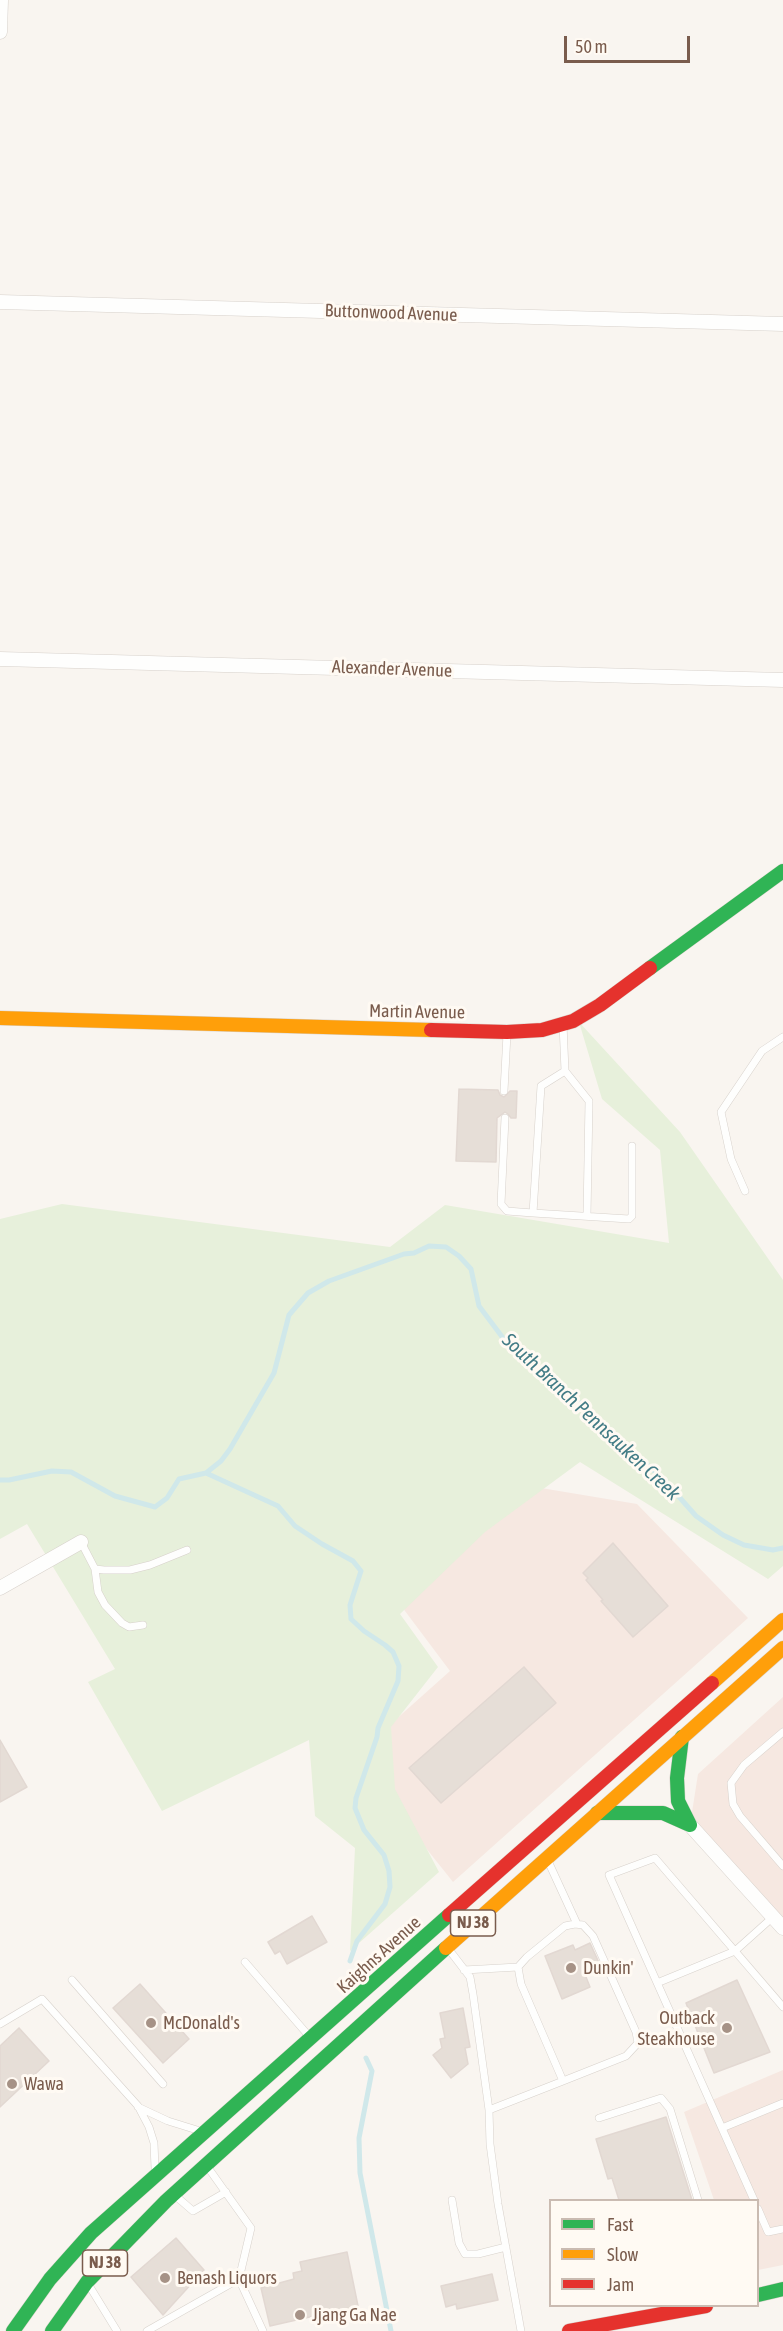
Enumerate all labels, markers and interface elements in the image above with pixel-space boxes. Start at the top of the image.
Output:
scale bar [567,24,693,62]
text: 50 m [575,36,607,57]
street label: Buttonwood Avenue [324,300,458,326]
street label: Alexander Avenue [332,656,452,682]
street label: Martin Avenue [369,1000,465,1024]
water label: South Branch Pennsauken Creek [497,1328,685,1506]
road number: NJ 38 [450,1910,496,1936]
street label: Kaighns Avenue [333,1912,425,1998]
place label: Dunkin' [583,1957,633,1979]
marker: Dunkin' [564,1961,578,1975]
place label: Outback Steakhouse [638,2007,715,2050]
place label: McDonald's [163,2012,240,2034]
marker: McDonald's [144,2016,158,2030]
marker: Outback Steakhouse [720,2021,734,2035]
place label: Wawa [24,2073,64,2095]
marker: Wawa [5,2077,19,2091]
legend [549,2199,759,2307]
text: Fast [607,2214,634,2235]
text: Slow [607,2244,638,2265]
road number: NJ 38 [82,2250,128,2276]
place label: Benash Liquors [177,2267,277,2289]
marker: Benash Liquors [158,2271,172,2285]
text: Jam [607,2274,634,2295]
place label: Jjang Ga Nae [312,2304,397,2326]
marker: Jjang Ga Nae [293,2308,307,2322]

